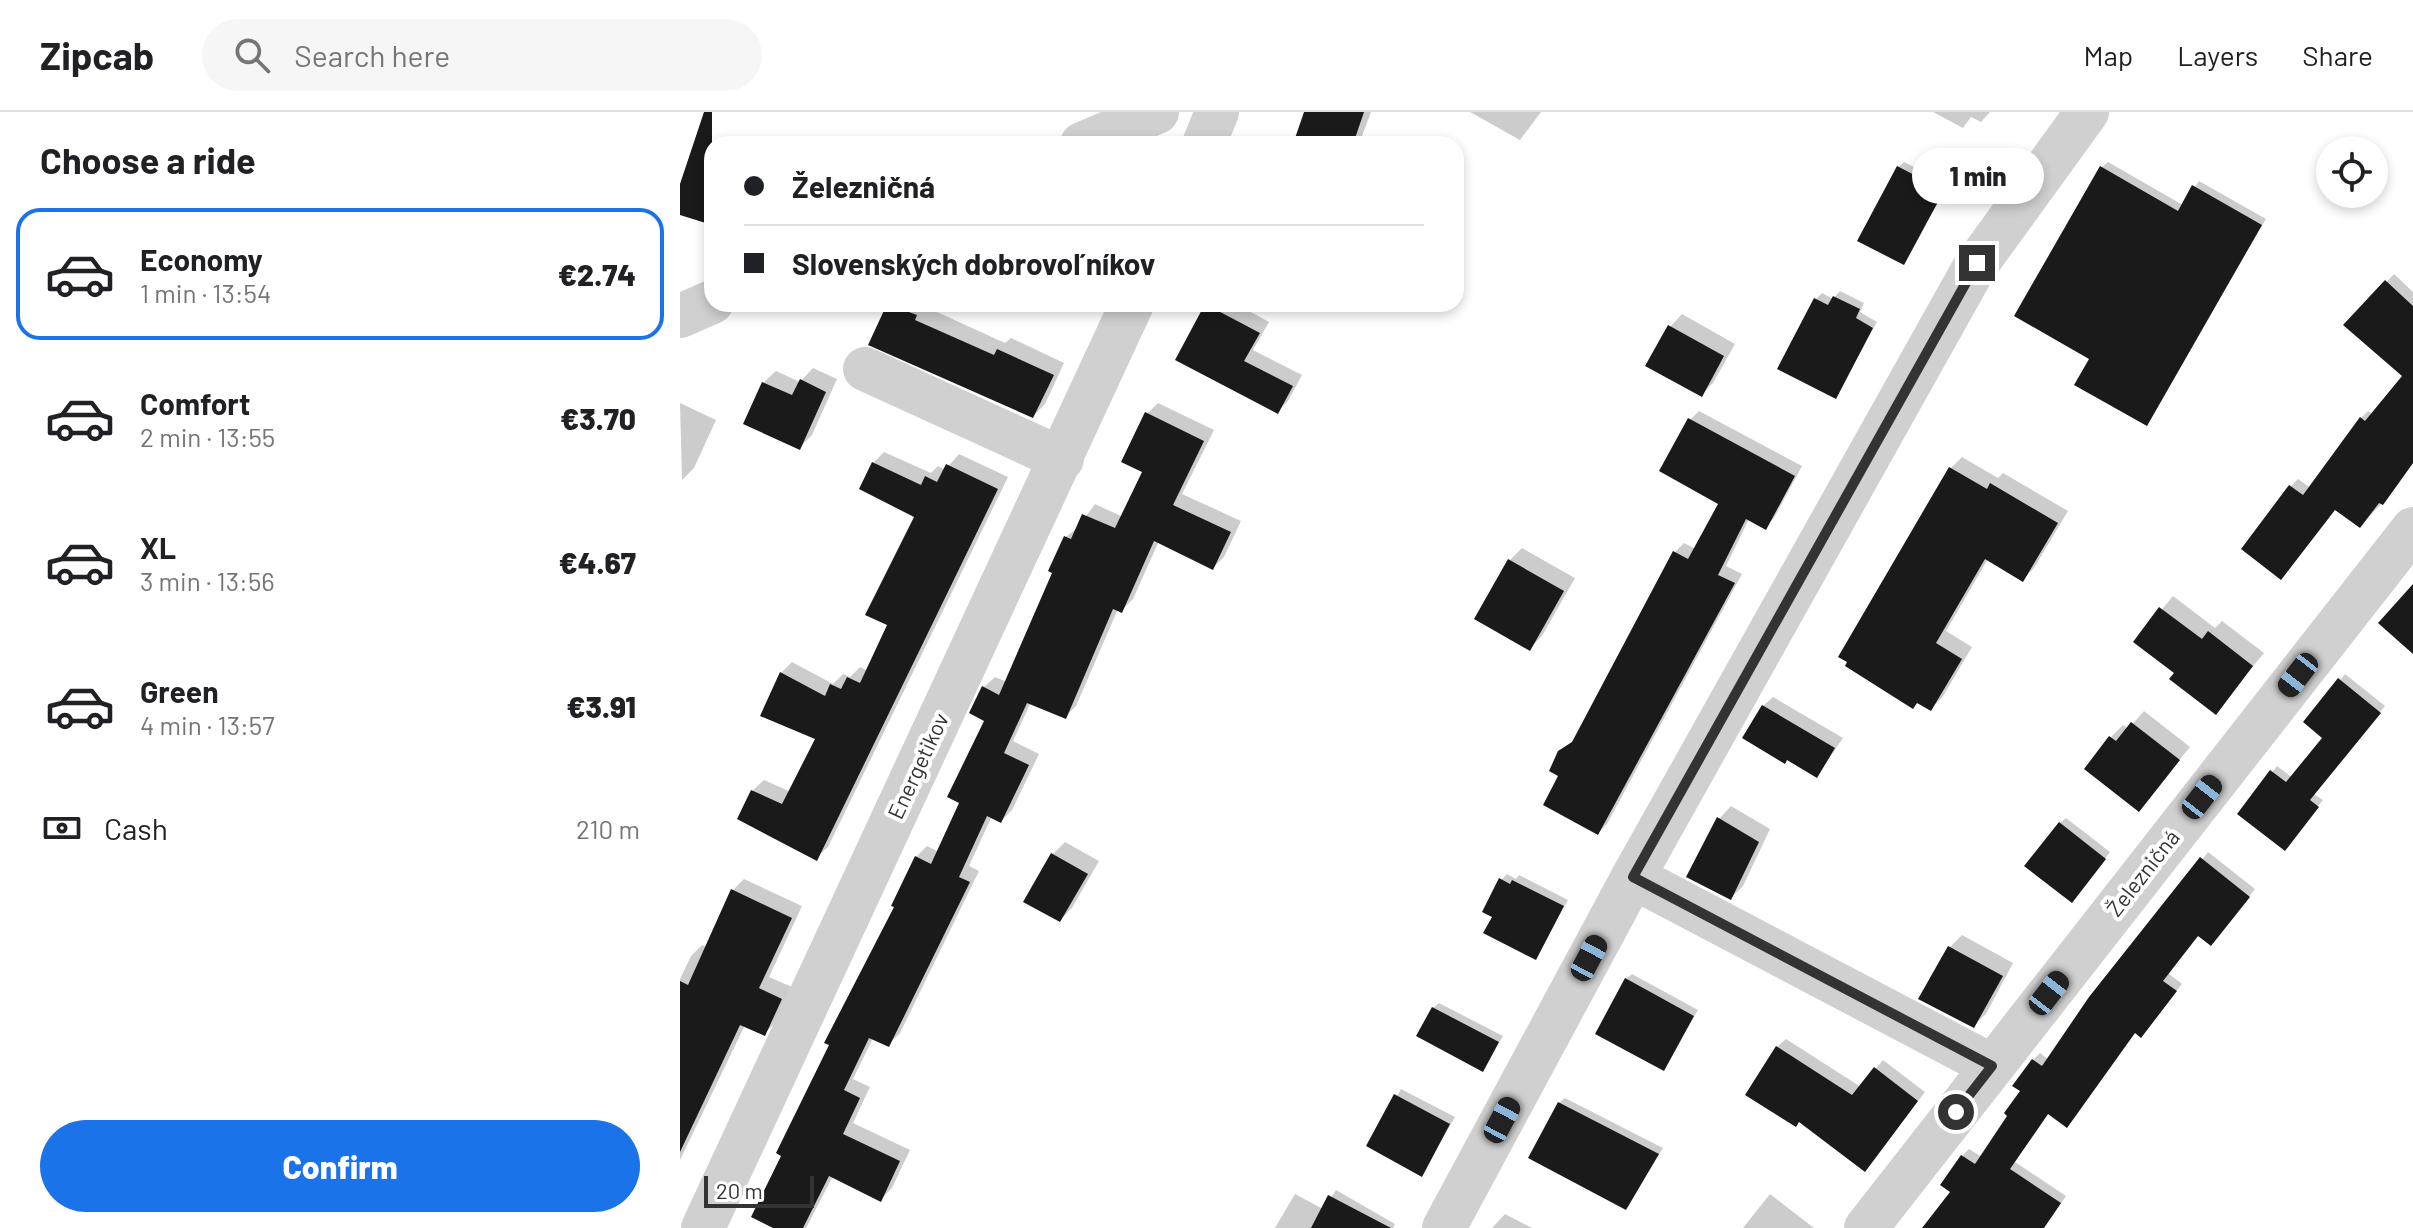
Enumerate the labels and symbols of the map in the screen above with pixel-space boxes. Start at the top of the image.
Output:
callout: 1 min [1911,147,2043,203]
route end [1959,245,1995,281]
car [2274,649,2322,701]
street label: Energetikov [881,708,953,823]
car [2178,771,2226,823]
street label: Železničná [2100,824,2184,921]
car [1567,931,1611,985]
car [2025,967,2073,1019]
car [1480,1093,1524,1147]
route start [1938,1094,1974,1130]
scale bar [704,1172,814,1208]

